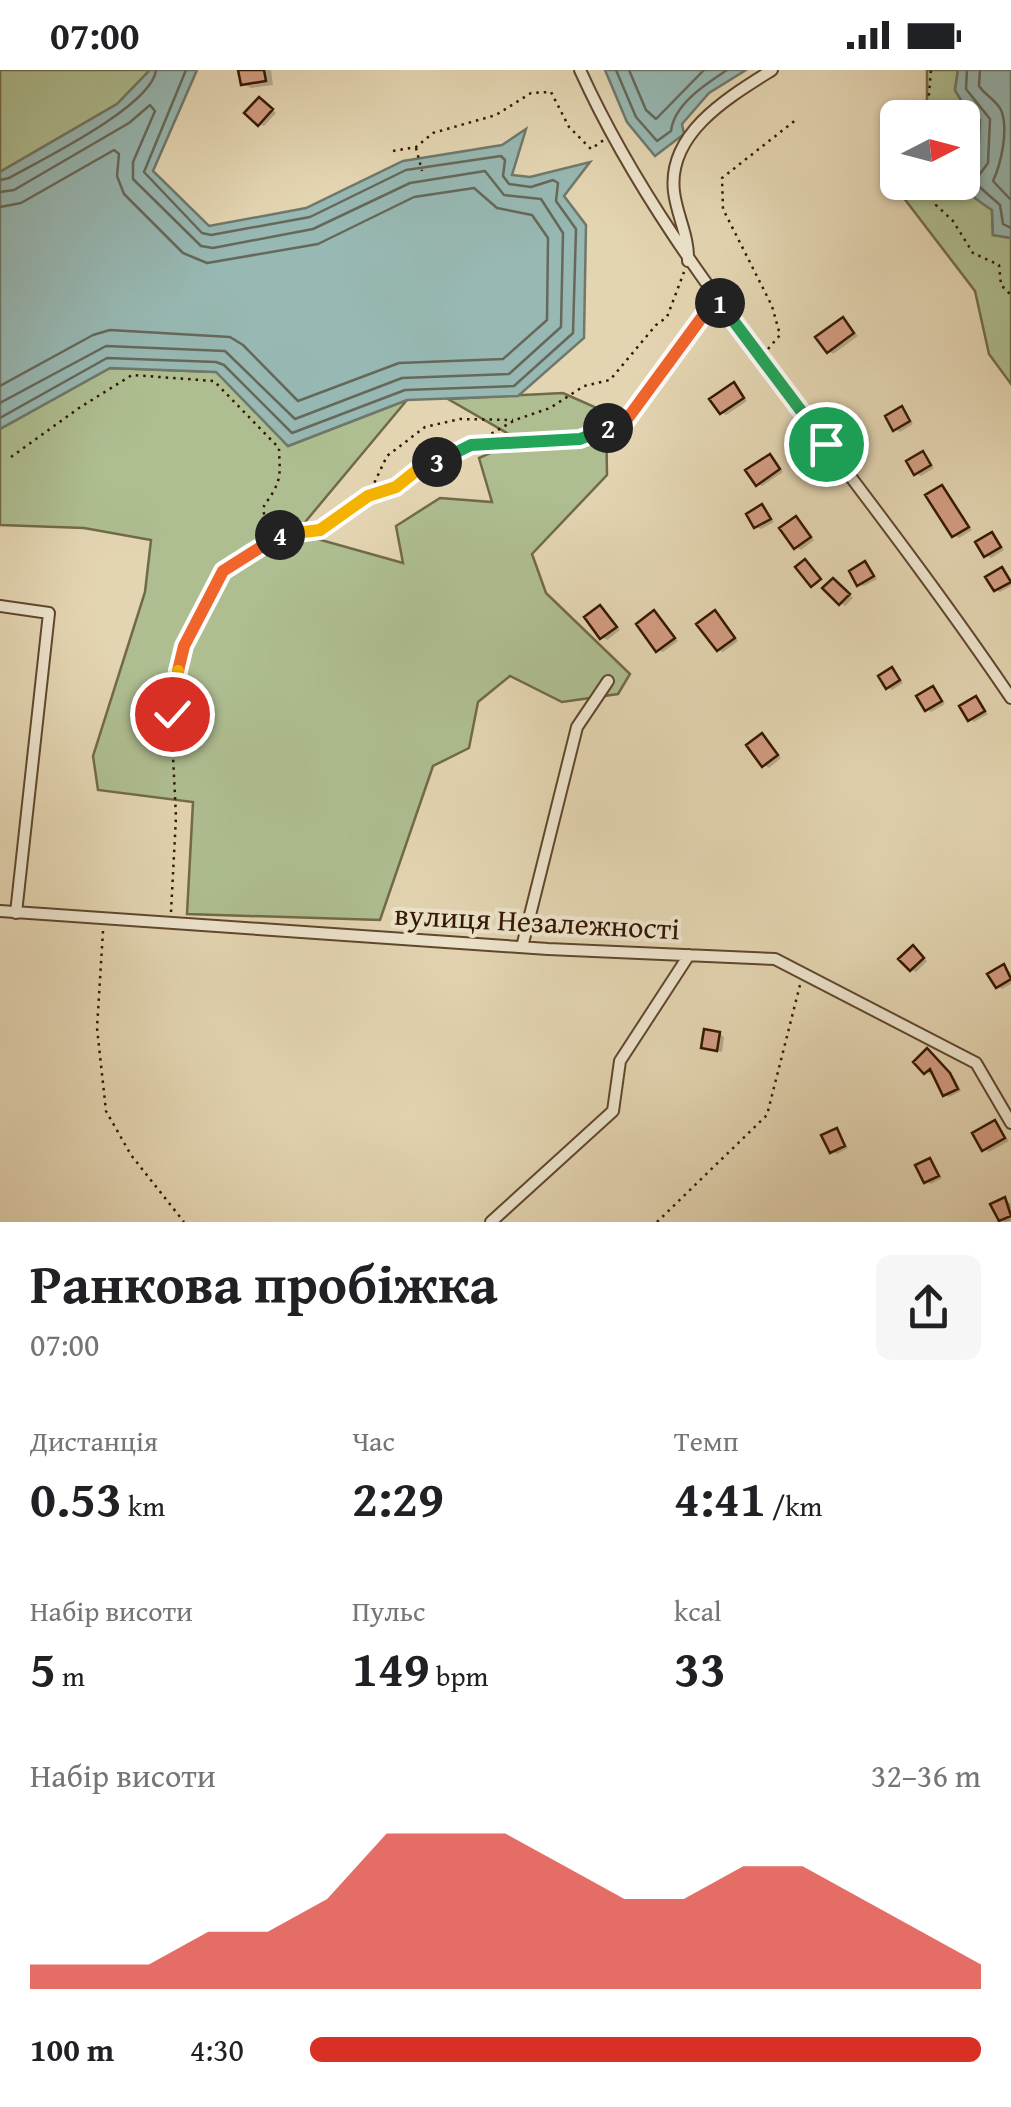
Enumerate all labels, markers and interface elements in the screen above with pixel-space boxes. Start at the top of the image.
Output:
text: 07:00 [50,7,140,63]
north arrow [880,100,980,200]
map controls [880,100,980,200]
pin: 1 [695,278,745,328]
text: 1 [713,282,727,323]
pin [784,402,869,487]
pin: 2 [583,403,633,453]
text: 2 [601,407,615,448]
icon: arrive [799,417,854,472]
pin: 3 [412,437,462,487]
text: 3 [430,441,444,482]
pin: 4 [255,510,305,560]
text: 4 [273,514,287,555]
pin [130,672,215,757]
icon: check [145,687,200,742]
street label: вулиця Незалежності [393,892,681,950]
text: Ранкова пробіжка [30,1243,498,1323]
button: share [876,1255,981,1360]
text: 07:00 [30,1321,99,1368]
text: Дистанція [30,1420,158,1461]
text: Час [352,1420,395,1461]
text: Темп [674,1420,739,1461]
text: 0.53 [30,1461,122,1534]
text: 2:29 [352,1461,444,1534]
text: 4:41 [674,1461,766,1534]
text: km [122,1485,165,1526]
text: /km [766,1485,822,1526]
text: Набір висоти [30,1590,193,1631]
text: Пульс [352,1590,425,1631]
text: kcal [674,1590,722,1631]
text: 5 [30,1631,56,1704]
text: 149 [352,1631,430,1704]
text: 33 [674,1631,726,1704]
text: m [56,1655,85,1696]
text: bpm [430,1655,488,1696]
text: Набір висоти [30,1752,216,1799]
text: 32–36 m [871,1752,981,1799]
text: 100 m [30,2026,114,2073]
text: 4:30 [190,2026,244,2073]

